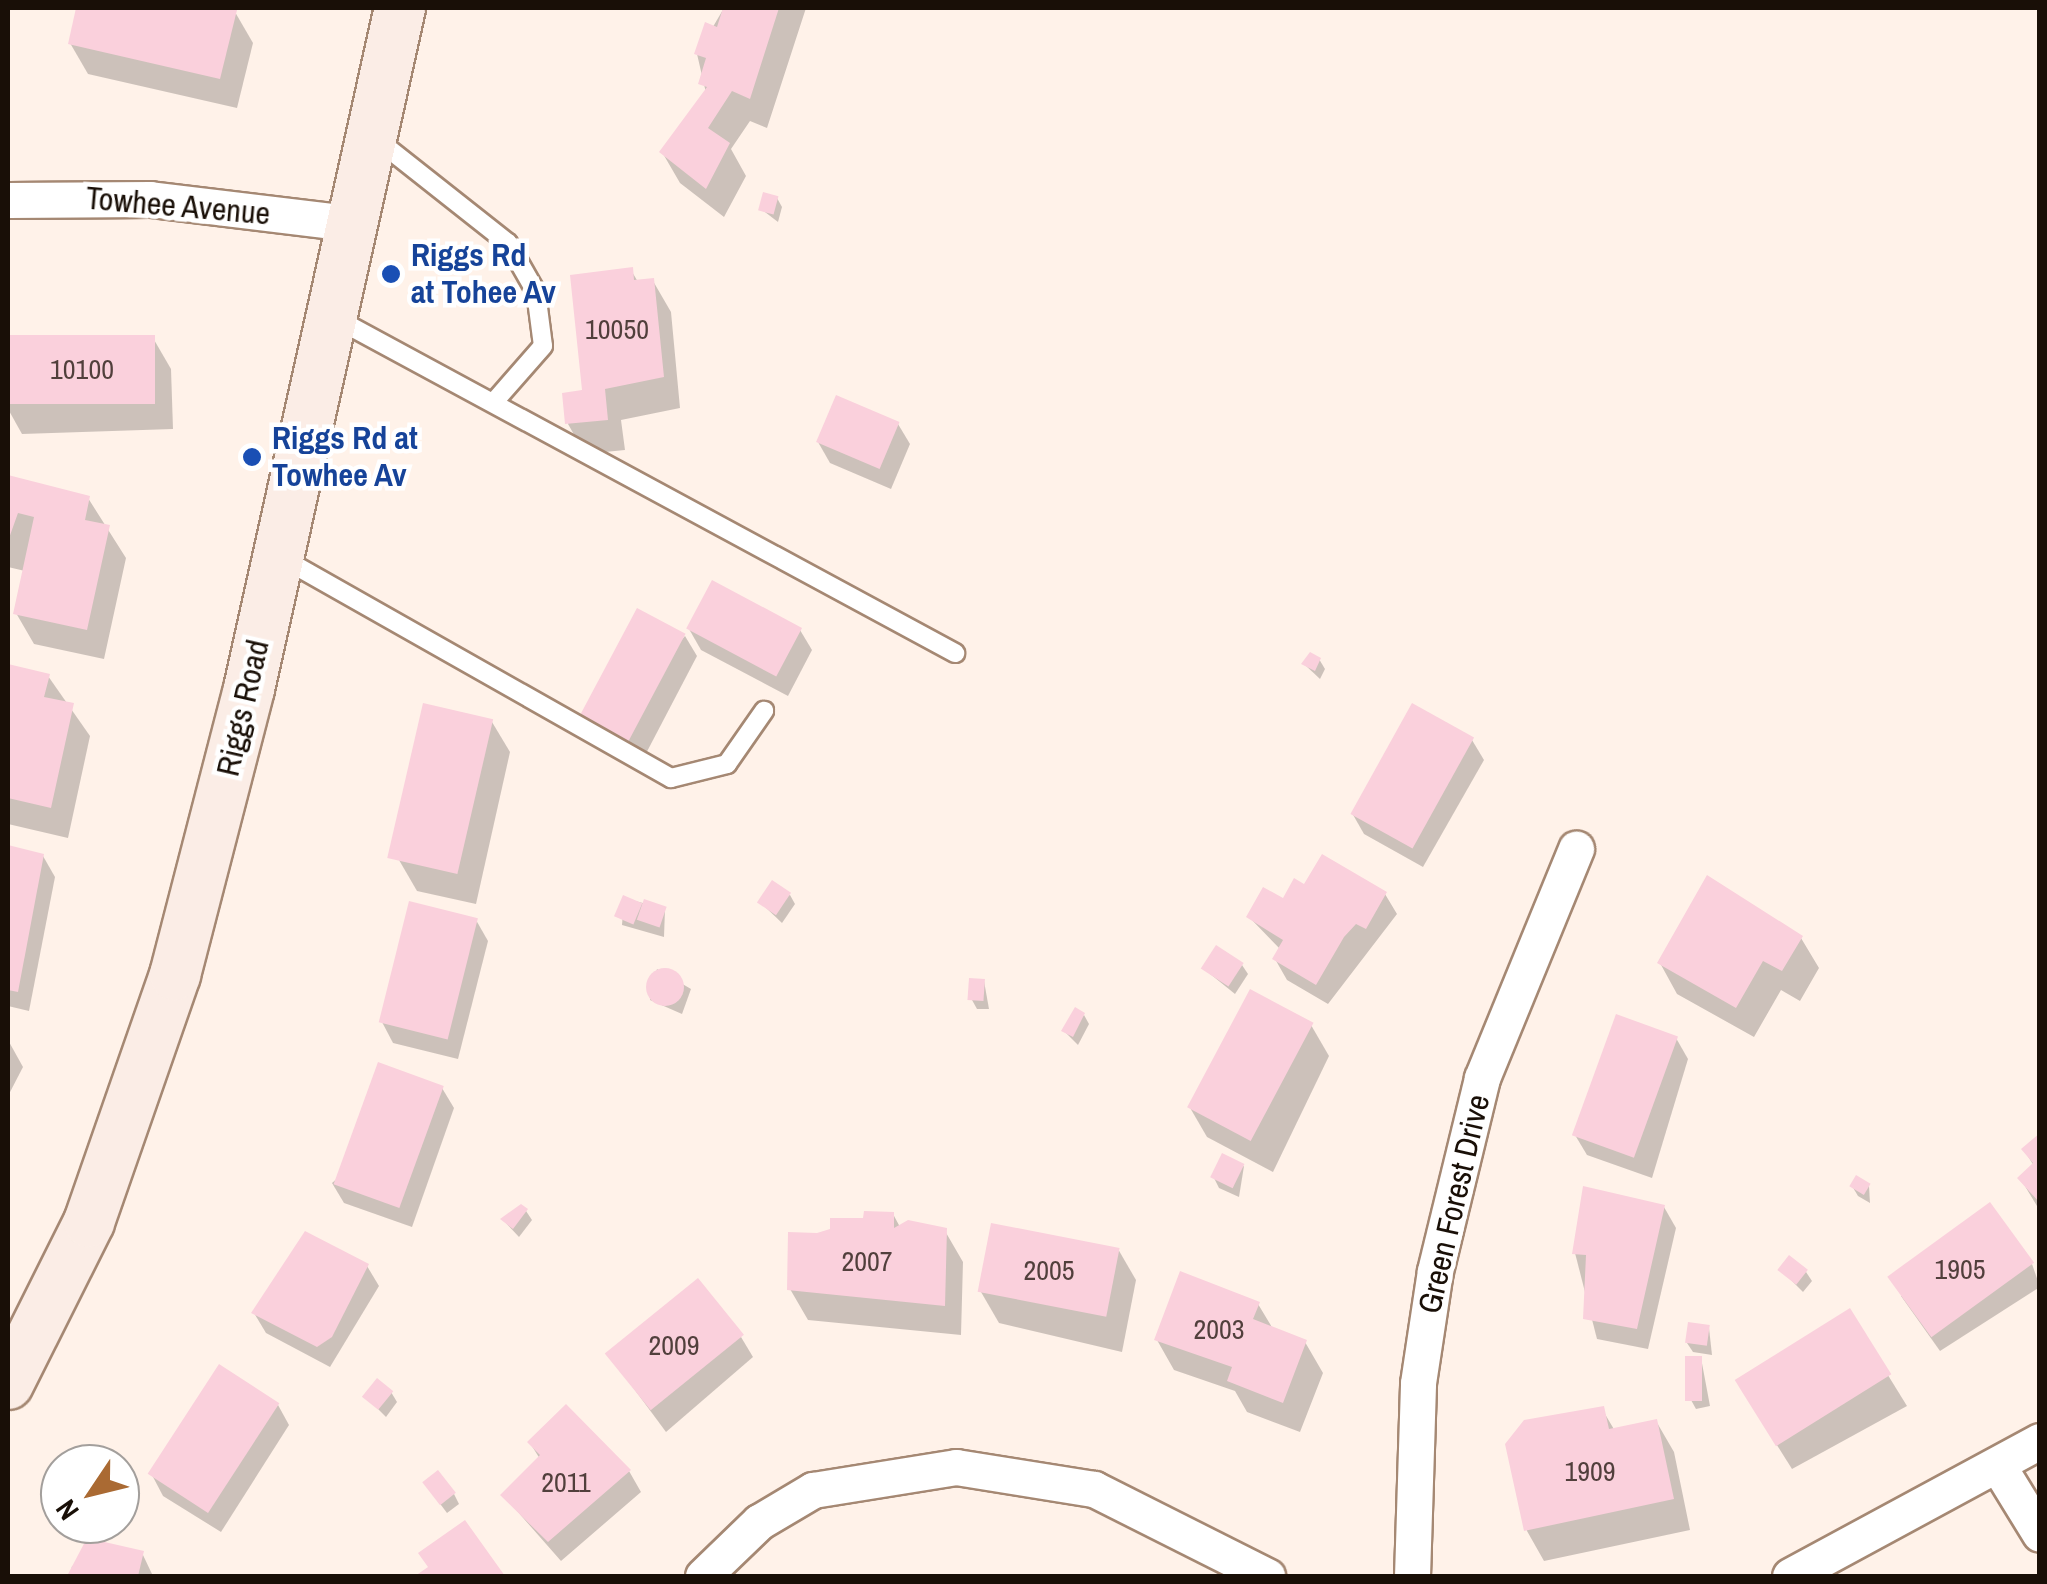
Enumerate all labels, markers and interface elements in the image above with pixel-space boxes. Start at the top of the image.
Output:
street label: Towhee Avenue [84,179,272,233]
place label: Riggs Rd at Tohee Av [411,237,557,312]
marker: Riggs Rd at Tohee Av [380,263,402,285]
house number: 10050 [585,312,649,346]
house number: 10100 [50,352,114,386]
place label: Riggs Rd at Towhee Av [272,420,418,495]
marker: Riggs Rd at Towhee Av [241,446,263,468]
street label: Riggs Road [209,636,277,780]
street label: Green Forest Drive [1410,1091,1498,1317]
house number: 2007 [841,1244,893,1278]
house number: 1905 [1934,1252,1986,1286]
house number: 2005 [1023,1253,1075,1287]
house number: 2003 [1193,1312,1245,1346]
house number: 2009 [648,1328,700,1362]
north arrow [40,1444,140,1544]
house number: 1909 [1564,1454,1616,1488]
house number: 2011 [541,1465,591,1499]
text: N [47,1492,87,1528]

